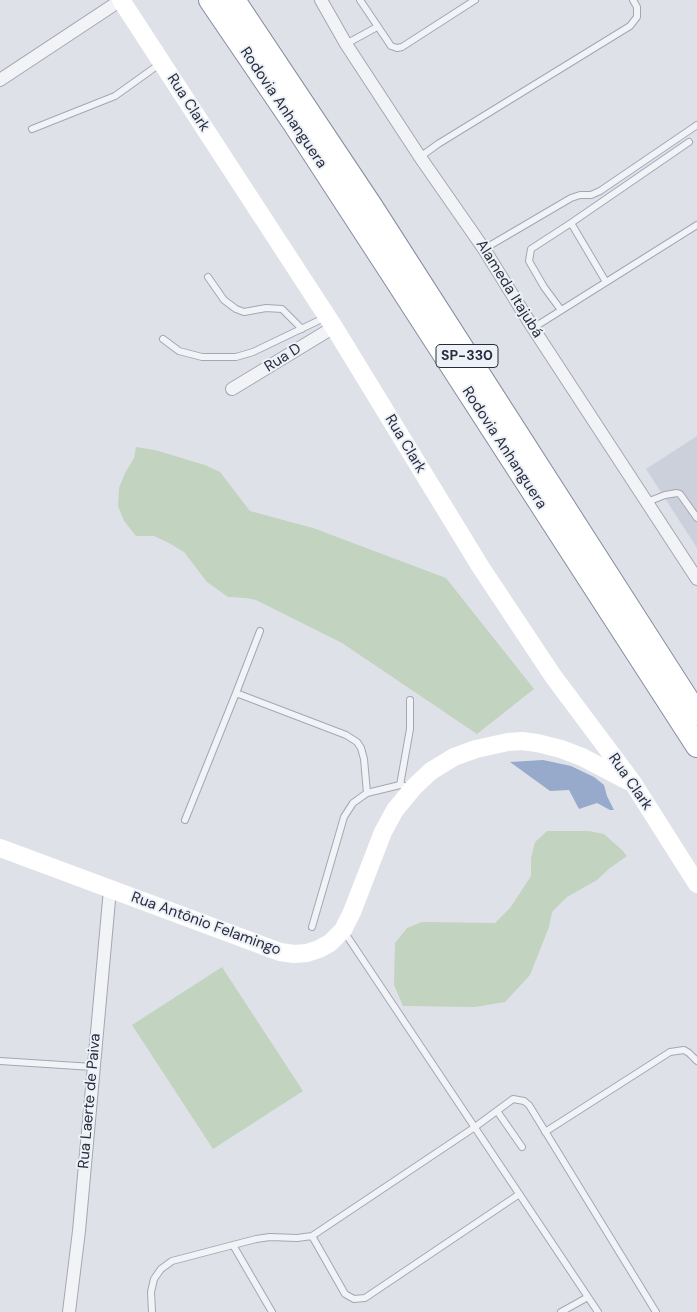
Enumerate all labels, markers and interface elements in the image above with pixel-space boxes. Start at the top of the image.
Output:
street label: Rodovia Anhanguera [236,44,330,172]
street label: Rua Clark [163,71,213,135]
street label: Alameda Itajubá [472,237,546,341]
street label: Rua D [261,340,305,376]
road number: SP-330 [436,344,498,368]
street label: Rodovia Anhanguera [458,384,550,512]
street label: Rua Clark [381,411,429,477]
street label: Rua Clark [604,750,656,814]
street label: Rua Antônio Felamingo [129,888,283,960]
street label: Rua Laerte de Paiva [75,1033,105,1169]

